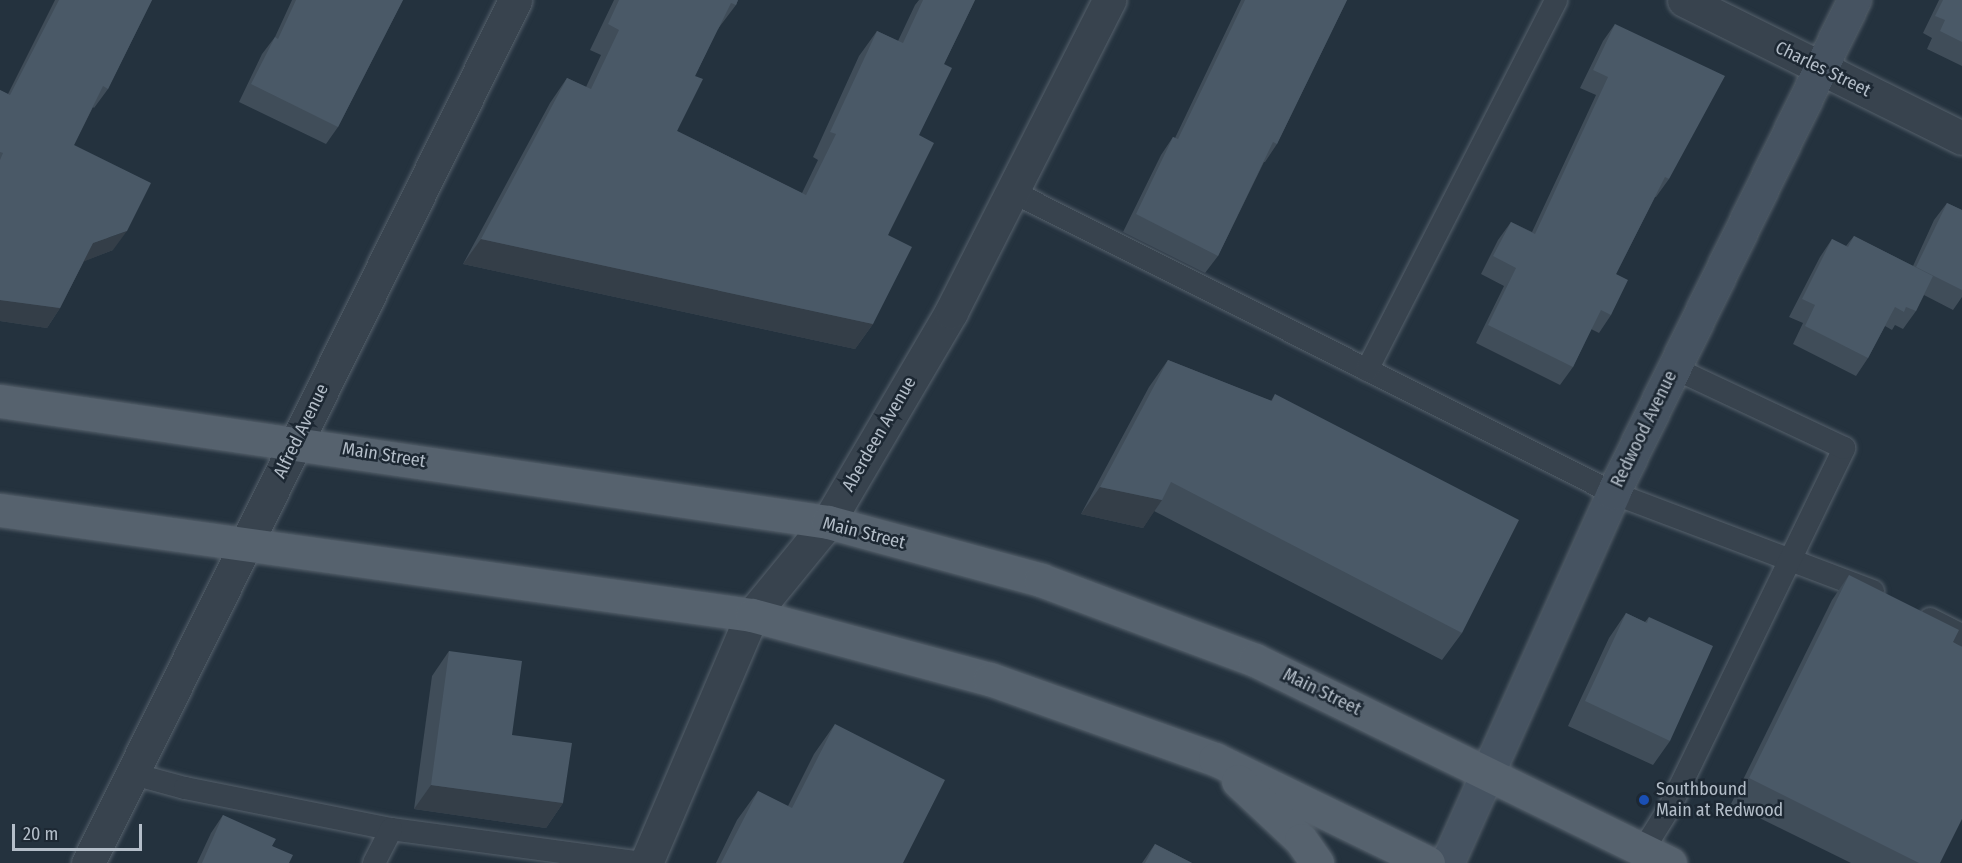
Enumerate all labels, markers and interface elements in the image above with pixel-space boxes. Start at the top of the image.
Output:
street label: Charles Street [1772,37,1874,101]
street label: Redwood Avenue [1607,367,1681,491]
street label: Aberdeen Avenue [837,373,921,495]
street label: Alfred Avenue [269,380,333,482]
street label: Main Street [341,438,427,472]
street label: Main Street [821,512,907,554]
street label: Main Street [1279,664,1365,720]
place label: Southbound Main at Redwood [1656,779,1783,822]
marker: Southbound Main at Redwood [1637,793,1651,807]
scale bar [15,812,146,850]
text: 20 m [23,823,58,845]

